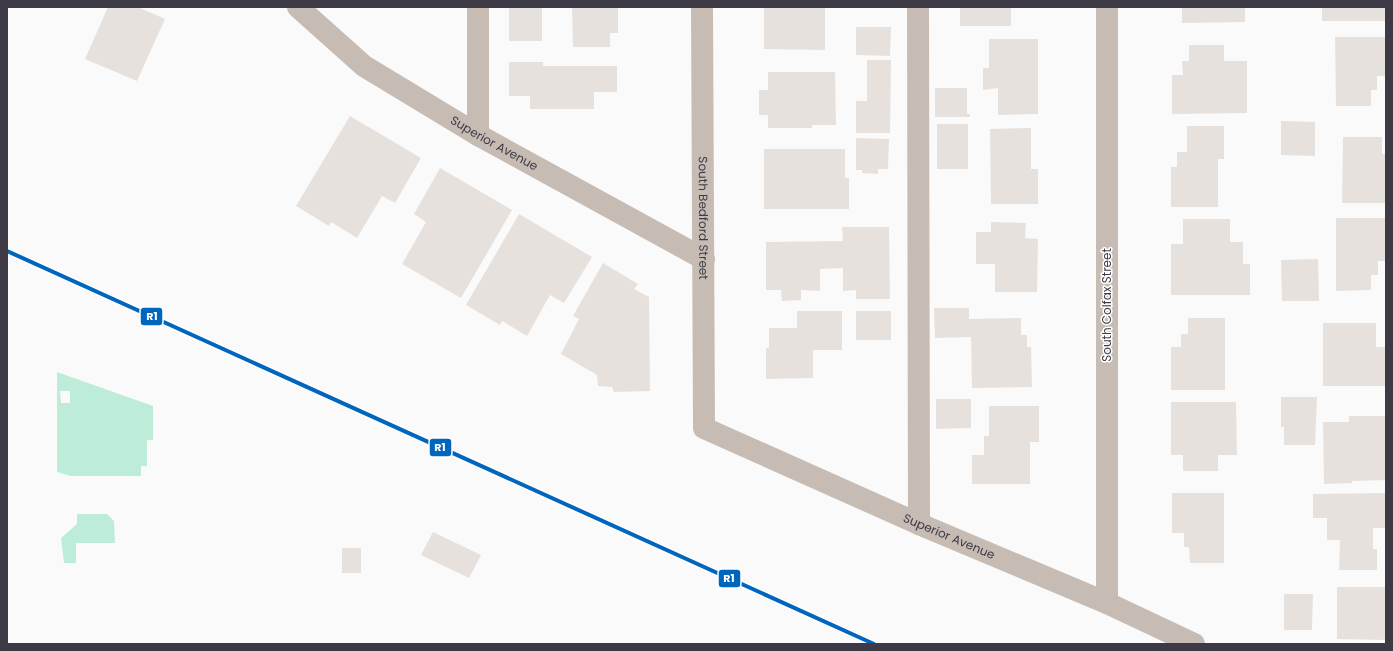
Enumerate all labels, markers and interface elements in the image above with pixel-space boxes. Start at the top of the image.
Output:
street label: Superior Avenue [447,111,541,174]
street label: South Bedford Street [695,156,712,280]
street label: South Colfax Street [1098,248,1115,362]
line badge: R1 [140,307,163,326]
text: R1 [146,308,158,324]
line badge: R1 [429,438,452,457]
text: R1 [434,439,446,455]
street label: Superior Avenue [901,509,998,563]
line badge: R1 [718,569,741,588]
text: R1 [723,570,735,586]

